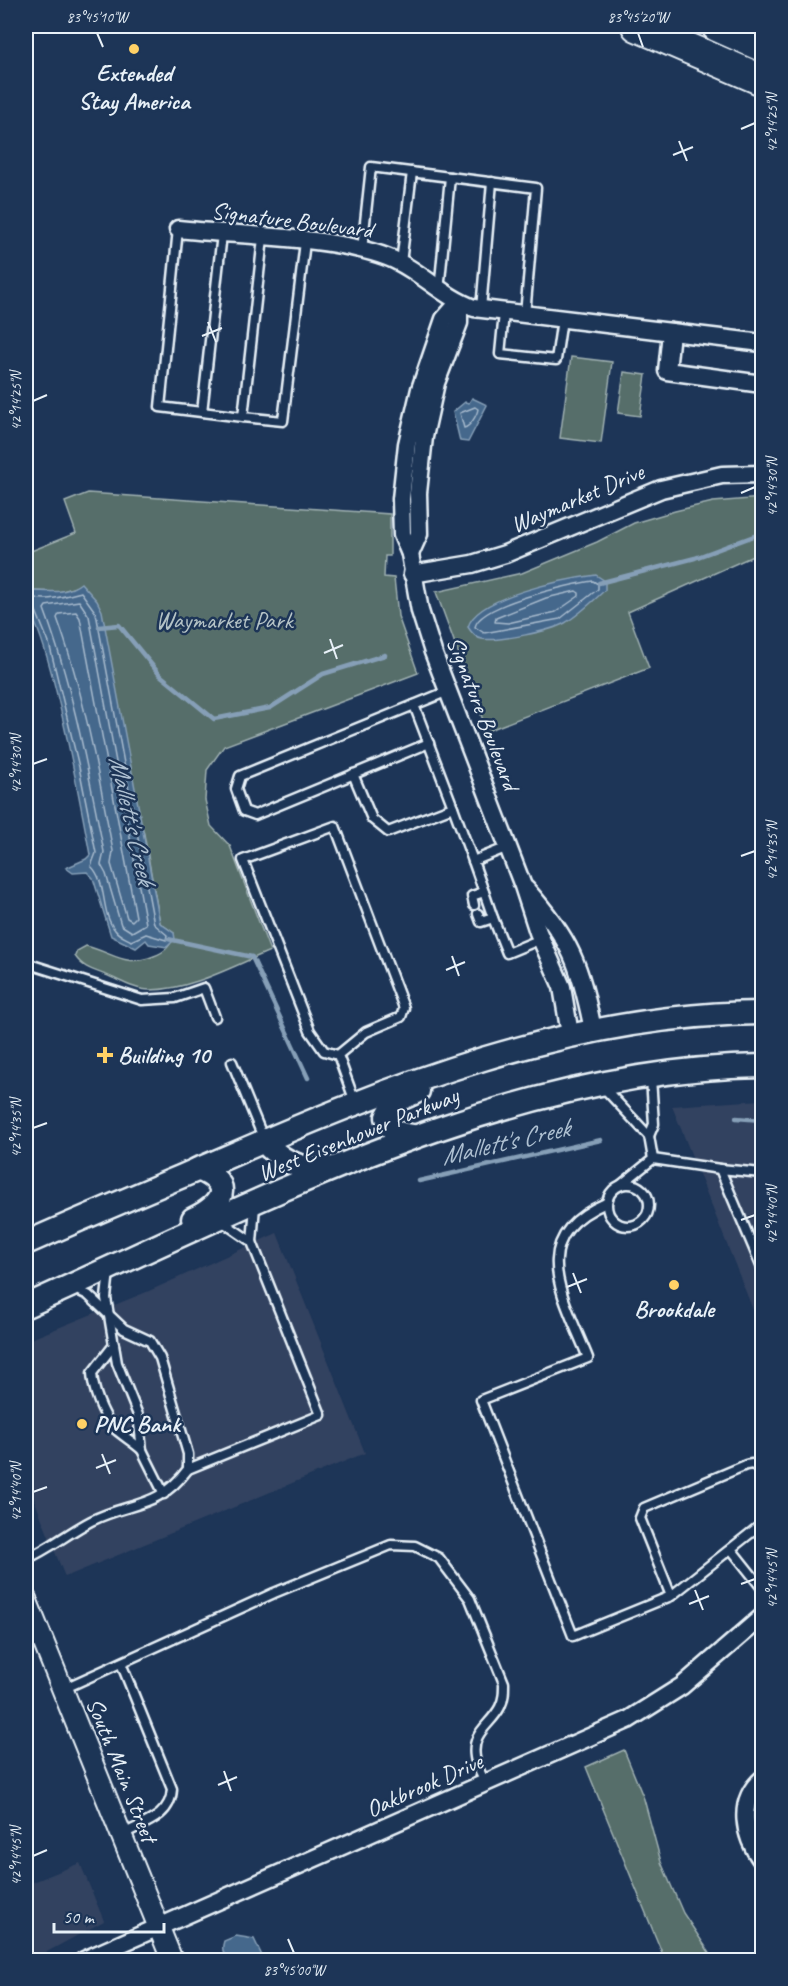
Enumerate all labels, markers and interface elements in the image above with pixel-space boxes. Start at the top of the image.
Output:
text: 83°45'10"W [67,8,131,27]
text: 83°45'20"W [608,8,672,27]
marker: Extended Stay America [127,42,141,56]
place label: Extended Stay America [78,58,192,116]
text: 42°14'25"N [763,90,782,153]
street label: Signature Boulevard [210,195,378,245]
text: 42°14'25"N [7,368,26,431]
text: 42°14'30"N [763,454,782,517]
street label: Waymarket Drive [506,456,650,539]
park label: Waymarket Park [156,605,295,635]
street label: Signature Boulevard [440,632,527,797]
text: 42°14'30"N [7,731,26,794]
water label: Mallett's Creek [101,753,164,893]
text: 42°14'35"N [763,818,782,881]
place label: Building 10 [118,1040,212,1070]
marker: Building 10 [96,1046,114,1064]
street label: West Eisenhower Parkway [253,1079,464,1188]
text: 42°14'35"N [7,1095,26,1158]
water label: Mallett's Creek [438,1110,578,1173]
text: 42°14'40"N [763,1182,782,1245]
marker: Brookdale [667,1278,681,1292]
place label: Brookdale [634,1294,716,1324]
place label: PNC Bank [94,1409,182,1439]
marker: PNC Bank [75,1417,89,1431]
text: 42°14'40"N [7,1459,26,1522]
text: 42°14'45"N [763,1546,782,1609]
street label: South Main Street [79,1693,166,1849]
street label: Oakbrook Drive [361,1745,489,1824]
text: 42°14'45"N [7,1823,26,1886]
scale bar [54,1896,164,1934]
text: 50 m [63,1906,96,1928]
text: 83°45'00"W [264,1961,328,1980]

